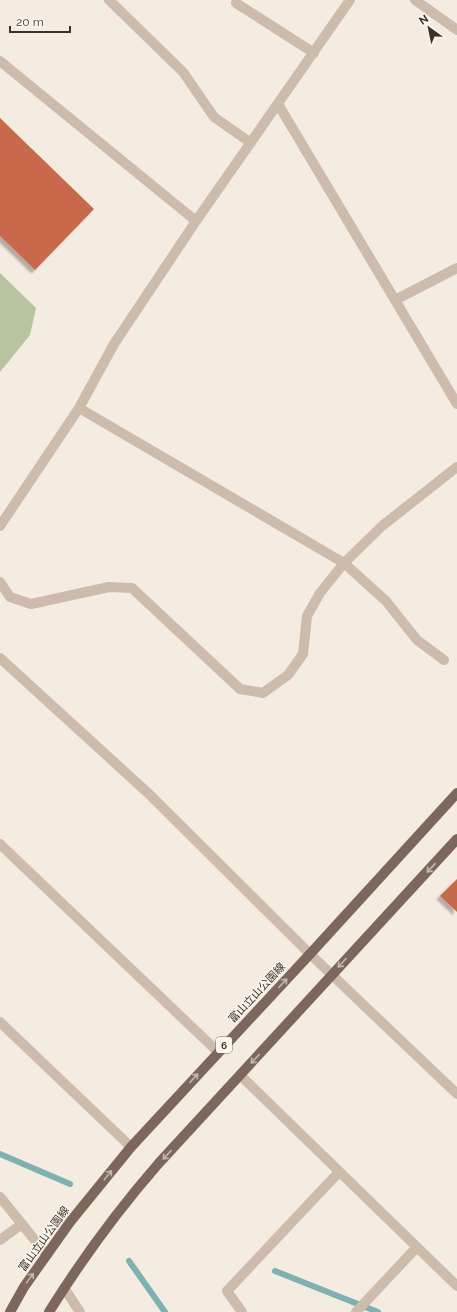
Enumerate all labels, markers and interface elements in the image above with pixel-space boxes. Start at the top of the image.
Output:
scale bar [10,8,70,34]
north arrow [409,8,449,48]
text: N [417,12,431,28]
text: 20 m [16,15,44,29]
one-way arrow [426,863,435,873]
one-way arrow [338,958,347,968]
street label: 富山立山公園線 [226,960,288,1026]
one-way arrow [278,978,288,988]
road number: 6 [216,1037,232,1053]
one-way arrow [250,1054,259,1064]
one-way arrow [190,1072,199,1083]
one-way arrow [162,1150,172,1160]
one-way arrow [104,1169,112,1180]
street label: 富山立山公園線 [16,1204,72,1274]
one-way arrow [26,1273,34,1284]

